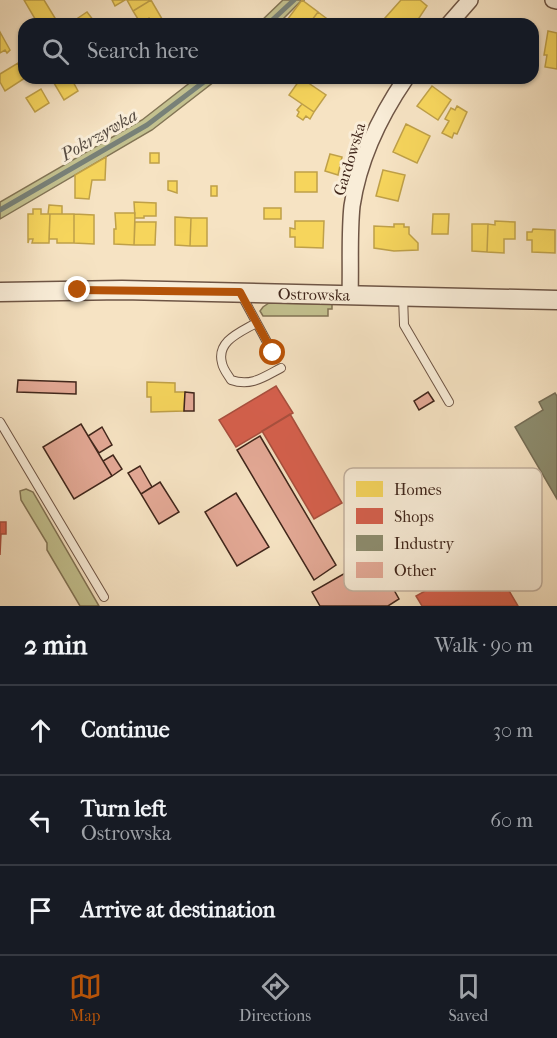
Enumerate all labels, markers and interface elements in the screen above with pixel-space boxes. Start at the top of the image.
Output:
search box [18,18,539,84]
icon: search [39,35,72,68]
text: Search here [87,38,199,64]
water label: Pokrzywka [56,105,141,166]
street label: Gardowska [329,120,370,198]
route end [64,276,90,302]
street label: Ostrowska [278,284,351,305]
route start [259,339,285,365]
legend [344,468,542,591]
text: Homes [394,480,442,499]
text: Shops [394,507,434,526]
text: Industry [394,534,455,553]
text: Other [394,561,436,580]
text: 2 min [24,630,87,661]
text: Walk · 90 m [435,634,533,657]
icon: ahead [24,714,57,747]
text: Continue [81,717,170,743]
text: 30 m [493,719,533,742]
text: Turn left [81,796,167,822]
icon: left [24,804,57,837]
text: 60 m [490,809,533,832]
text: Ostrowska [81,822,171,845]
icon: arrive [24,894,57,927]
text: Arrive at destination [81,897,275,923]
tab: Map [69,970,102,1025]
tab: Directions [239,970,311,1025]
tab: Saved [449,970,488,1025]

